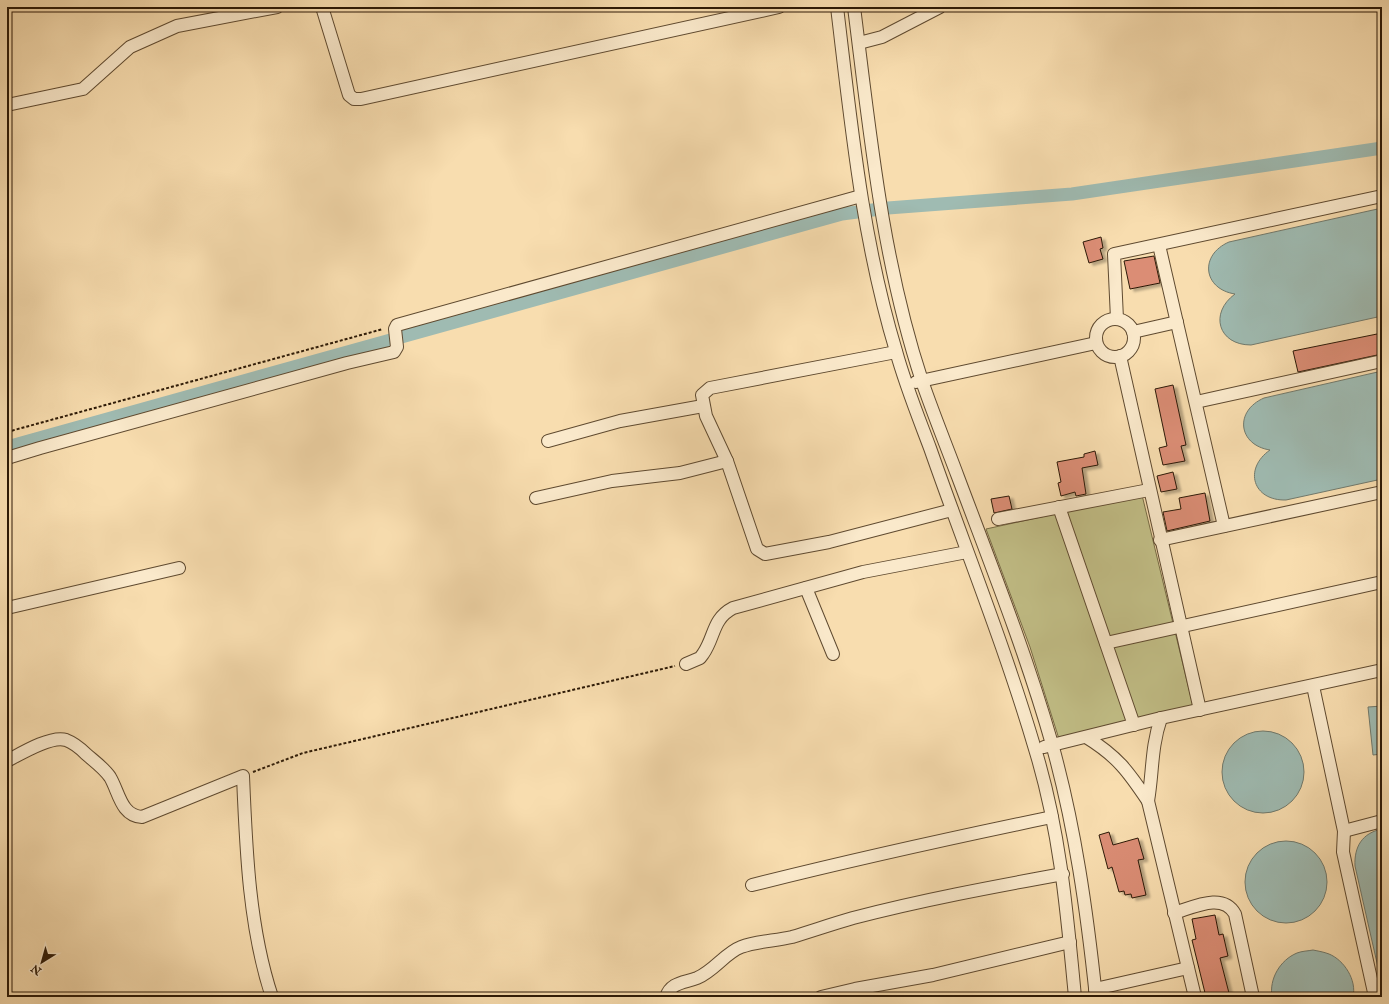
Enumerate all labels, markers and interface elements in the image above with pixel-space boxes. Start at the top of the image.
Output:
north arrow [22,942,62,982]
text: N [28,960,45,978]

